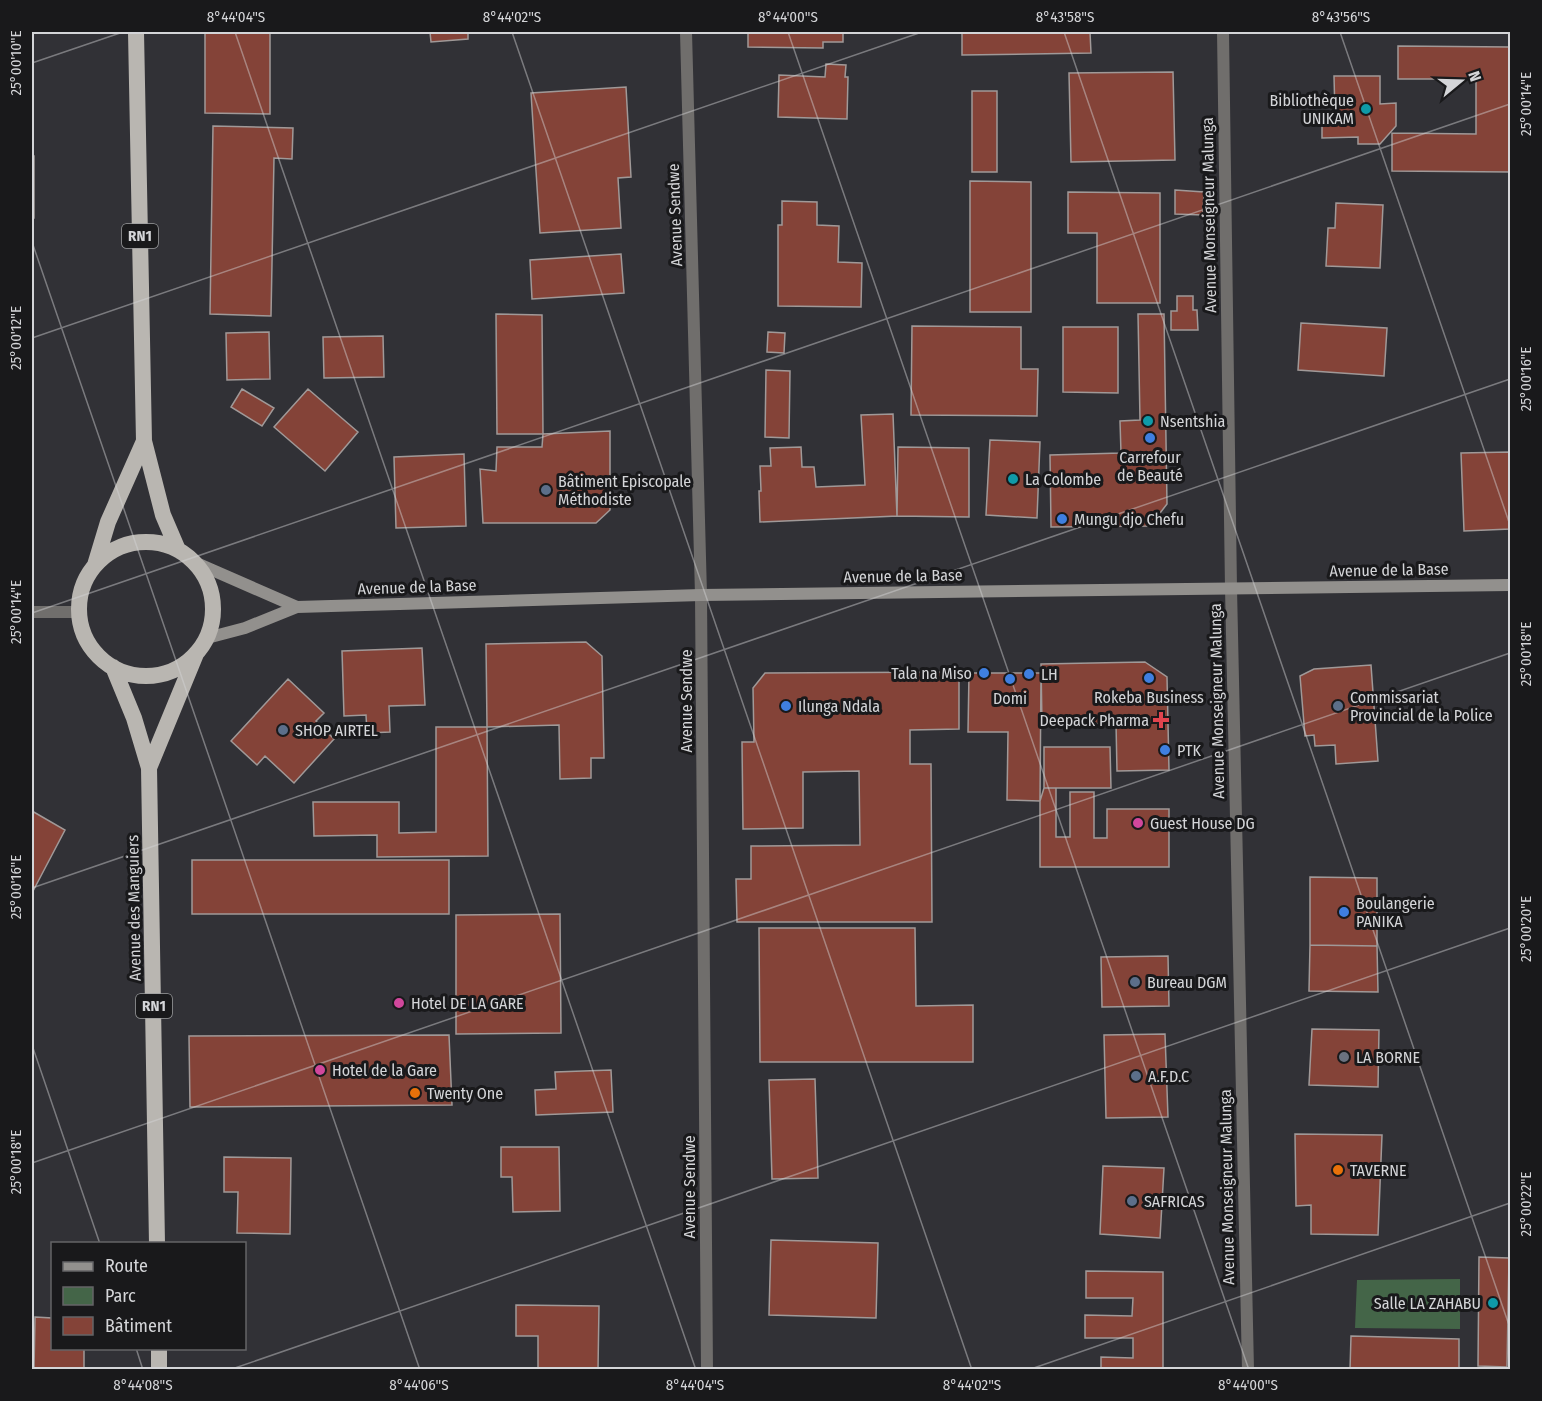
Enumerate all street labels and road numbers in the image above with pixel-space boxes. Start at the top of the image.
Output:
street label: Avenue Monseigneur Malunga [1198,117,1220,313]
street label: Avenue Sendwe [664,163,686,267]
road number: RN1 [122,224,158,248]
street label: Avenue de la Base [1329,559,1449,581]
street label: Avenue de la Base [843,565,963,587]
street label: Avenue de la Base [357,575,477,599]
street label: Avenue Monseigneur Malunga [1206,603,1228,799]
street label: Avenue Sendwe [677,649,696,753]
street label: Avenue des Manguiers [123,834,145,981]
road number: RN1 [136,994,172,1018]
street label: Avenue Monseigneur Malunga [1216,1089,1238,1285]
street label: Avenue Sendwe [680,1135,699,1239]

